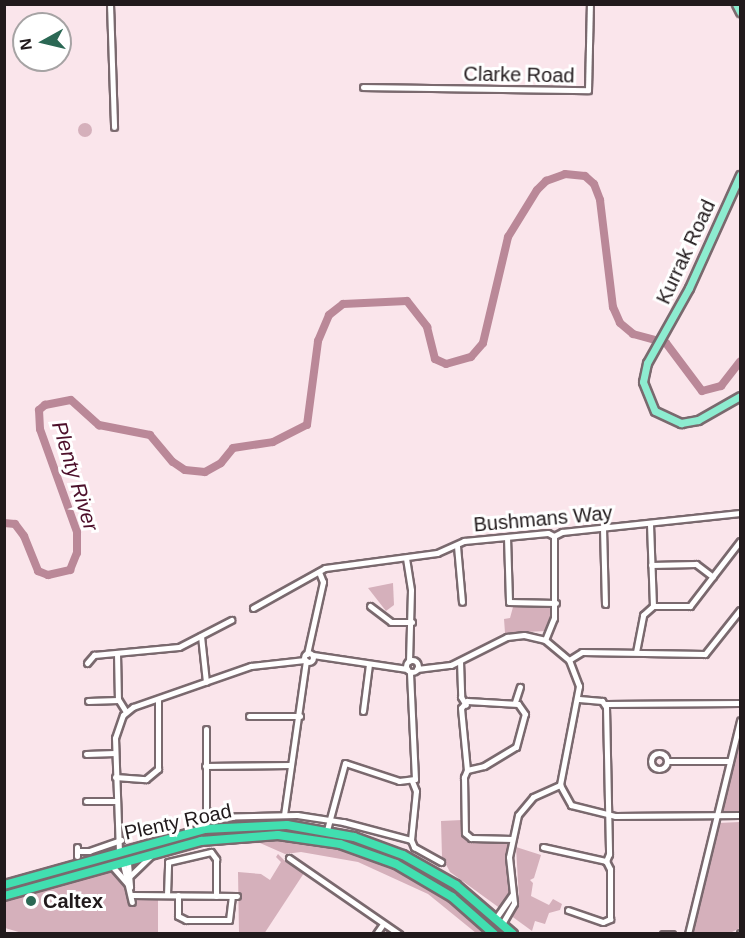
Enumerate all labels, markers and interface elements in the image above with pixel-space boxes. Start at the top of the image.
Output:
north arrow [12,12,72,72]
text: N [16,37,35,51]
street label: Clarke Road [463,62,575,88]
street label: Kurrak Road [651,196,721,308]
water label: Plenty River [46,418,104,534]
street label: Bushmans Way [473,501,613,537]
street label: Plenty Road [122,799,234,845]
place label: Caltex [43,889,103,913]
marker: Caltex [24,894,38,908]

